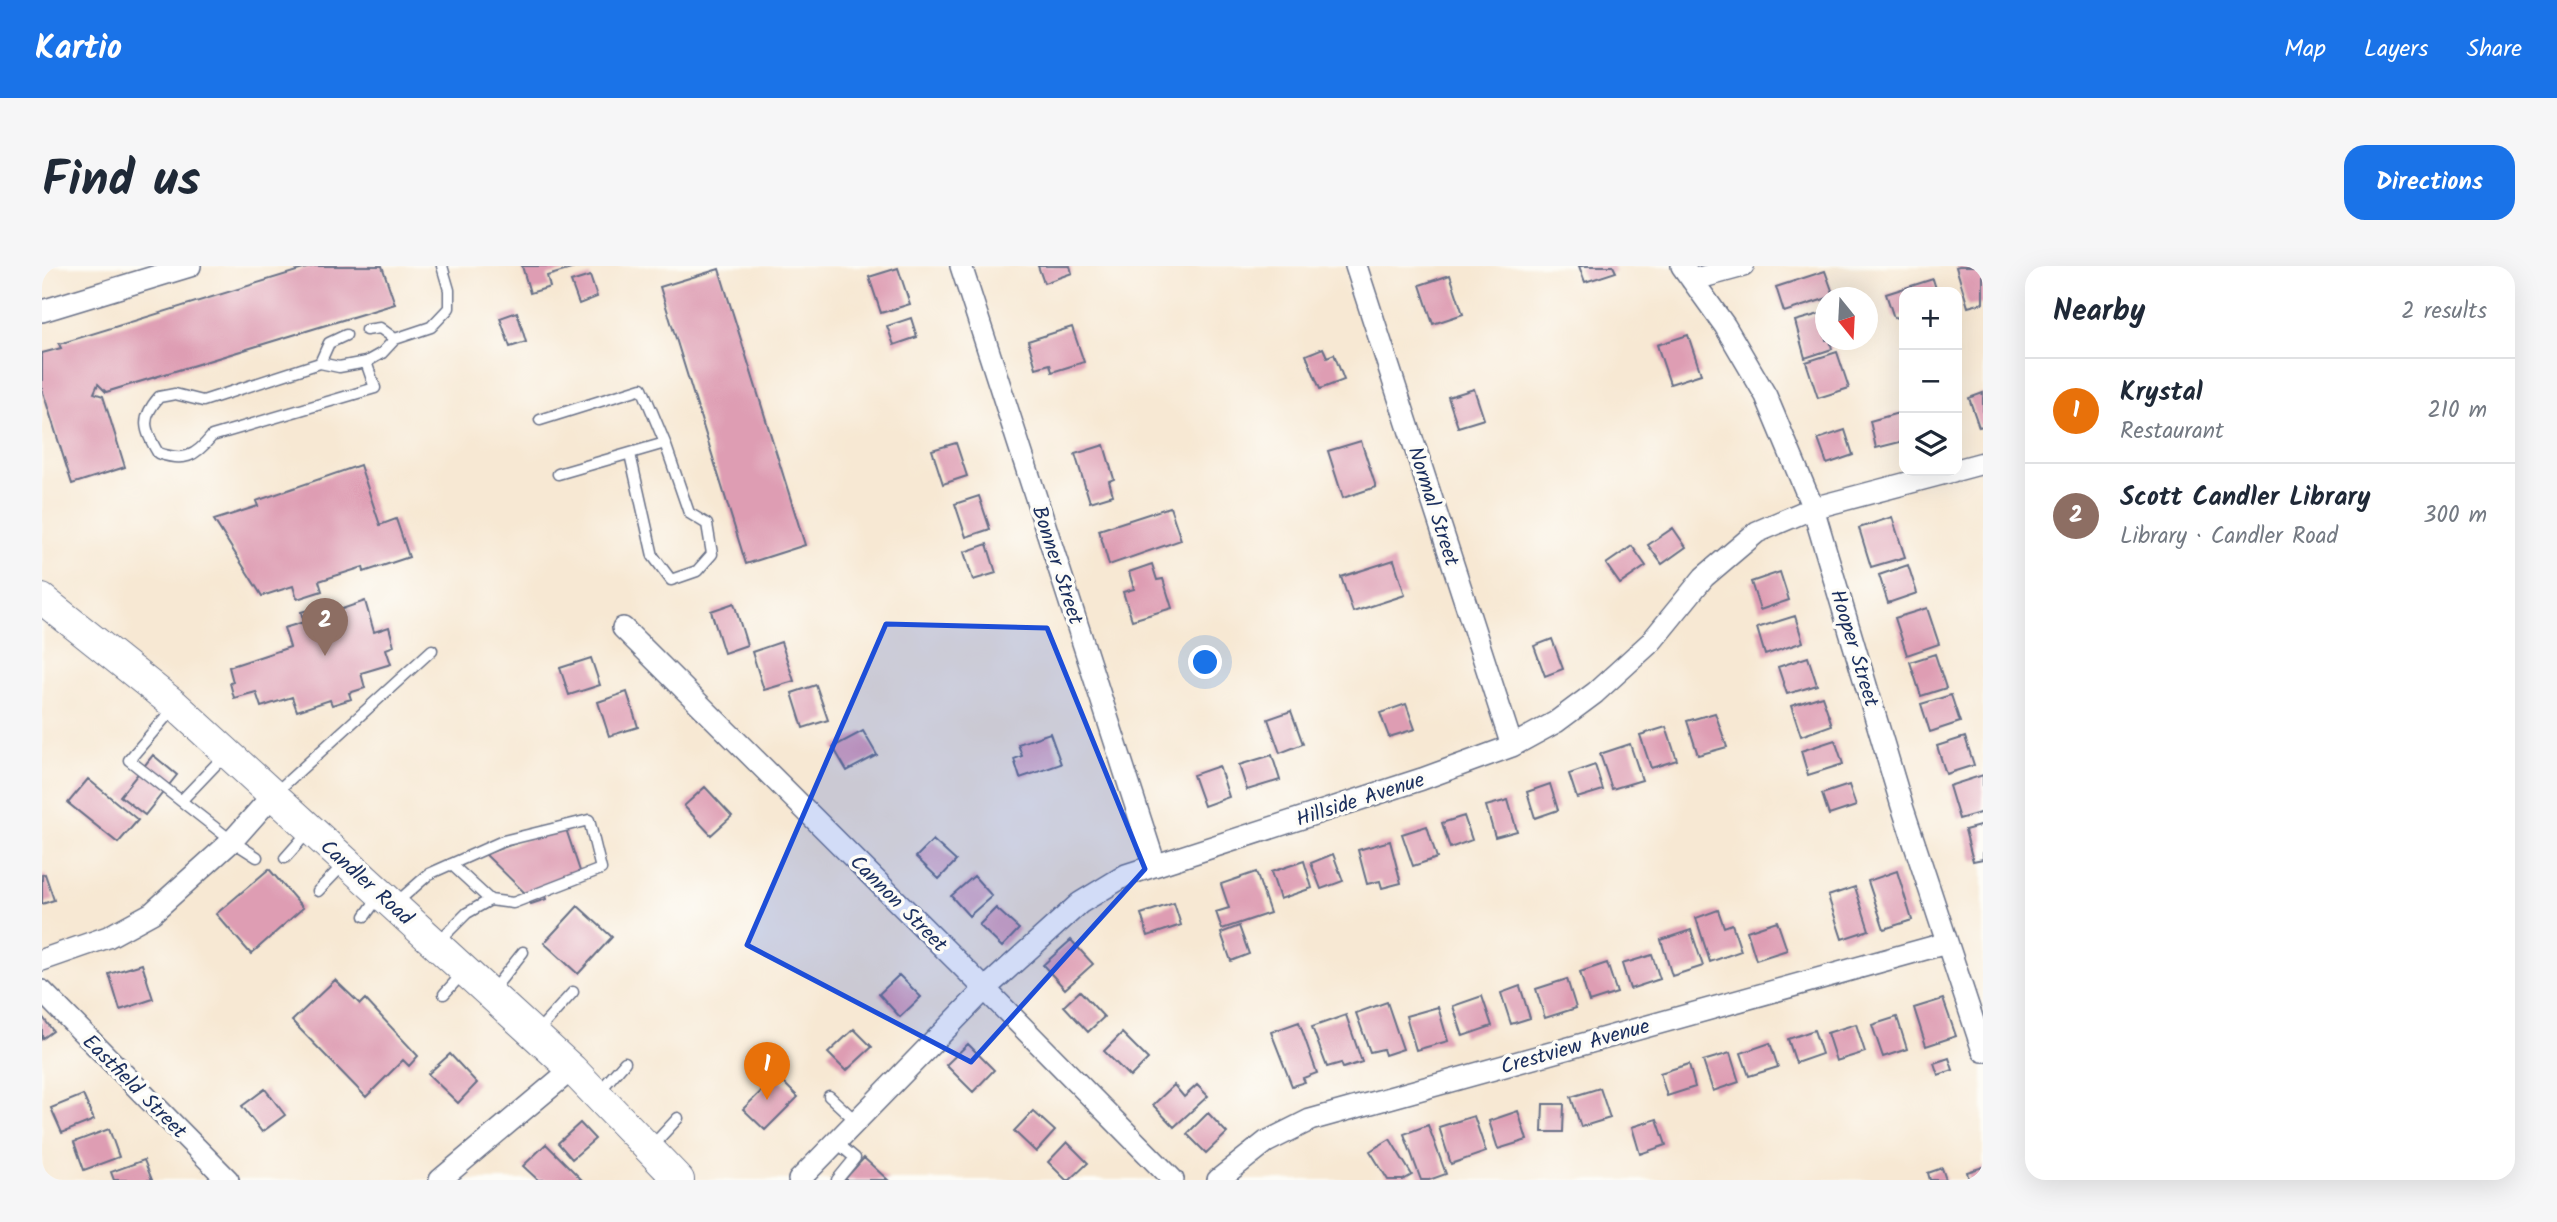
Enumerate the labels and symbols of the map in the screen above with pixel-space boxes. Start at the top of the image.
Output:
north arrow [1815,287,1878,350]
street label: Normal Street [1398,442,1468,571]
street label: Bonner Street [1022,502,1092,630]
street label: Hooper Street [1820,586,1887,712]
pin: 2 [302,598,348,656]
your location [1188,645,1222,679]
street label: Hillside Avenue [1292,764,1430,837]
street label: Candler Road [312,832,421,935]
street label: Cannon Street [841,847,955,961]
street label: Crestview Avenue [1497,1010,1654,1084]
street label: Eastfield Street [74,1027,195,1148]
pin: 1 [744,1042,790,1100]

